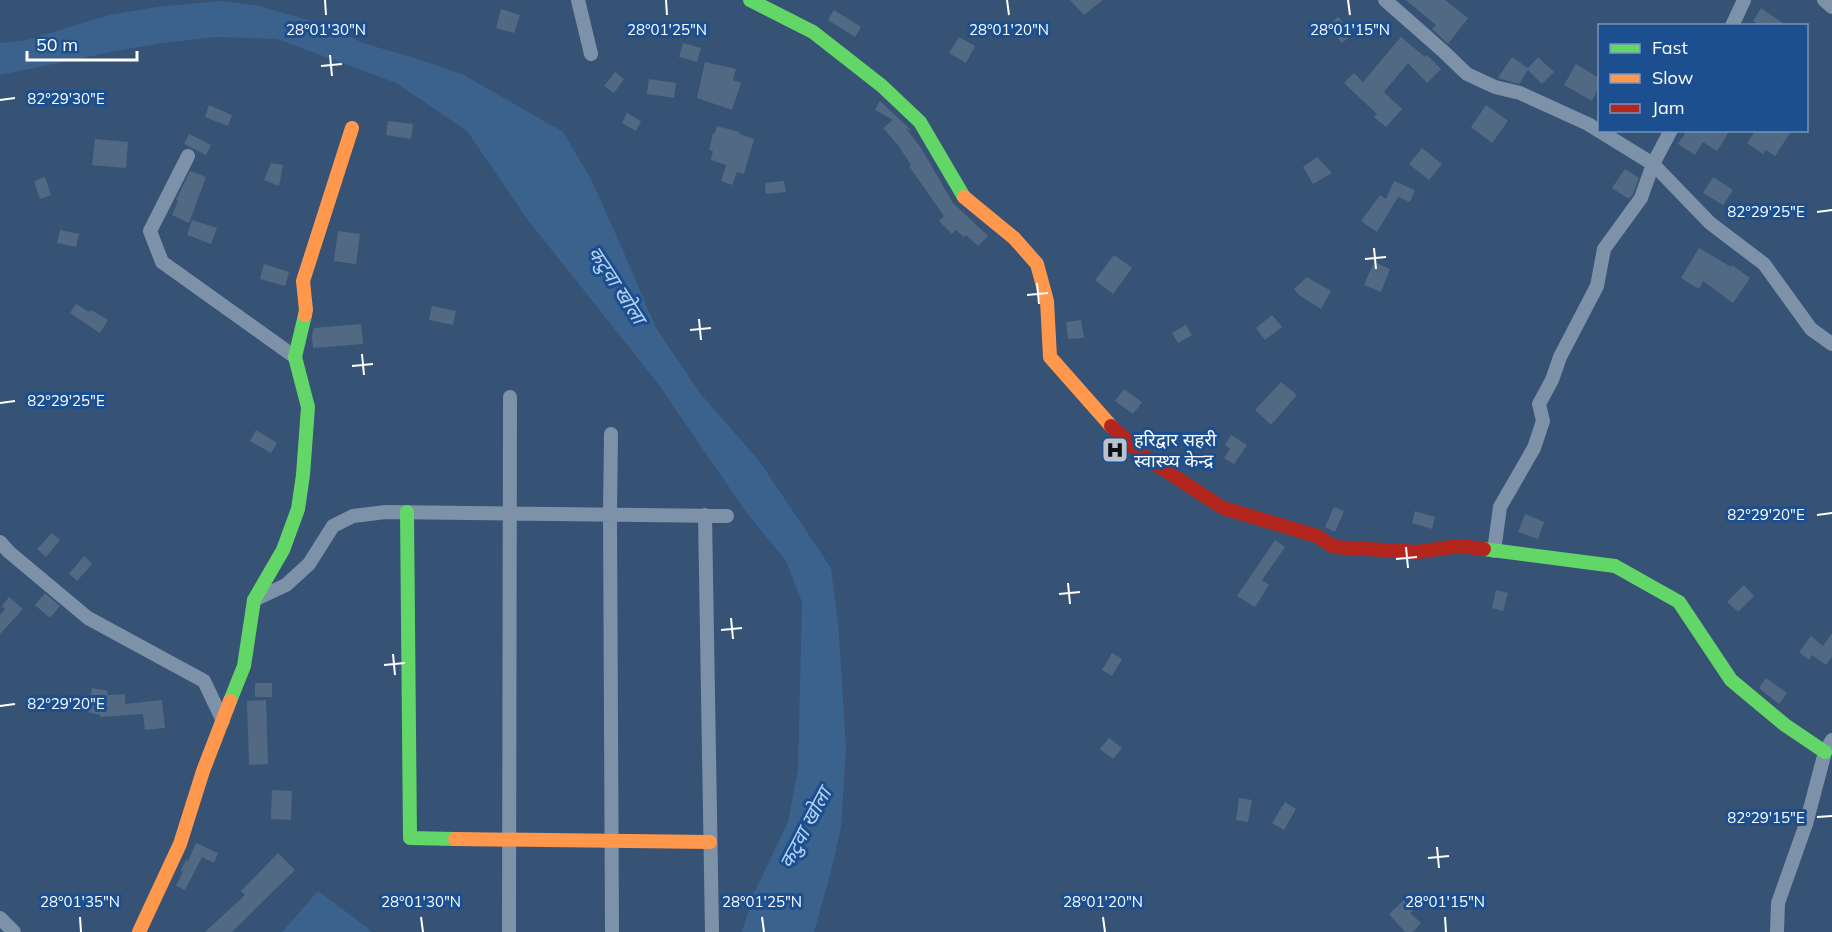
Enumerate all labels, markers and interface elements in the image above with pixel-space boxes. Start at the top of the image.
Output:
text: 28°01'30"N [286,20,366,39]
text: 28°01'25"N [627,20,707,39]
text: 28°01'20"N [969,20,1049,39]
text: 28°01'15"N [1310,20,1390,39]
scale bar [27,24,136,62]
legend [1598,24,1808,132]
text: 50 m [36,33,78,56]
text: Fast [1652,36,1688,59]
text: Slow [1652,66,1694,89]
text: 82°29'30"E [27,89,105,108]
text: Jam [1652,96,1685,119]
text: 82°29'25"E [1727,202,1805,221]
water label: कटुवा खोला [582,241,654,332]
text: 82°29'25"E [27,391,105,410]
place label: हरिद्वार सहरी स्वास्थ्य केन्द्र [1134,428,1217,472]
hospital icon: हरिद्वार सहरी स्वास्थ्य केन्द्र [1100,435,1130,465]
text: 82°29'20"E [1727,505,1805,524]
text: 82°29'20"E [27,694,105,713]
water label: कटुवा खोला [773,780,839,873]
text: 82°29'15"E [1727,808,1805,827]
text: 28°01'35"N [40,892,120,911]
text: 28°01'30"N [381,892,461,911]
text: 28°01'25"N [722,892,802,911]
text: 28°01'20"N [1063,892,1143,911]
text: 28°01'15"N [1405,892,1485,911]

